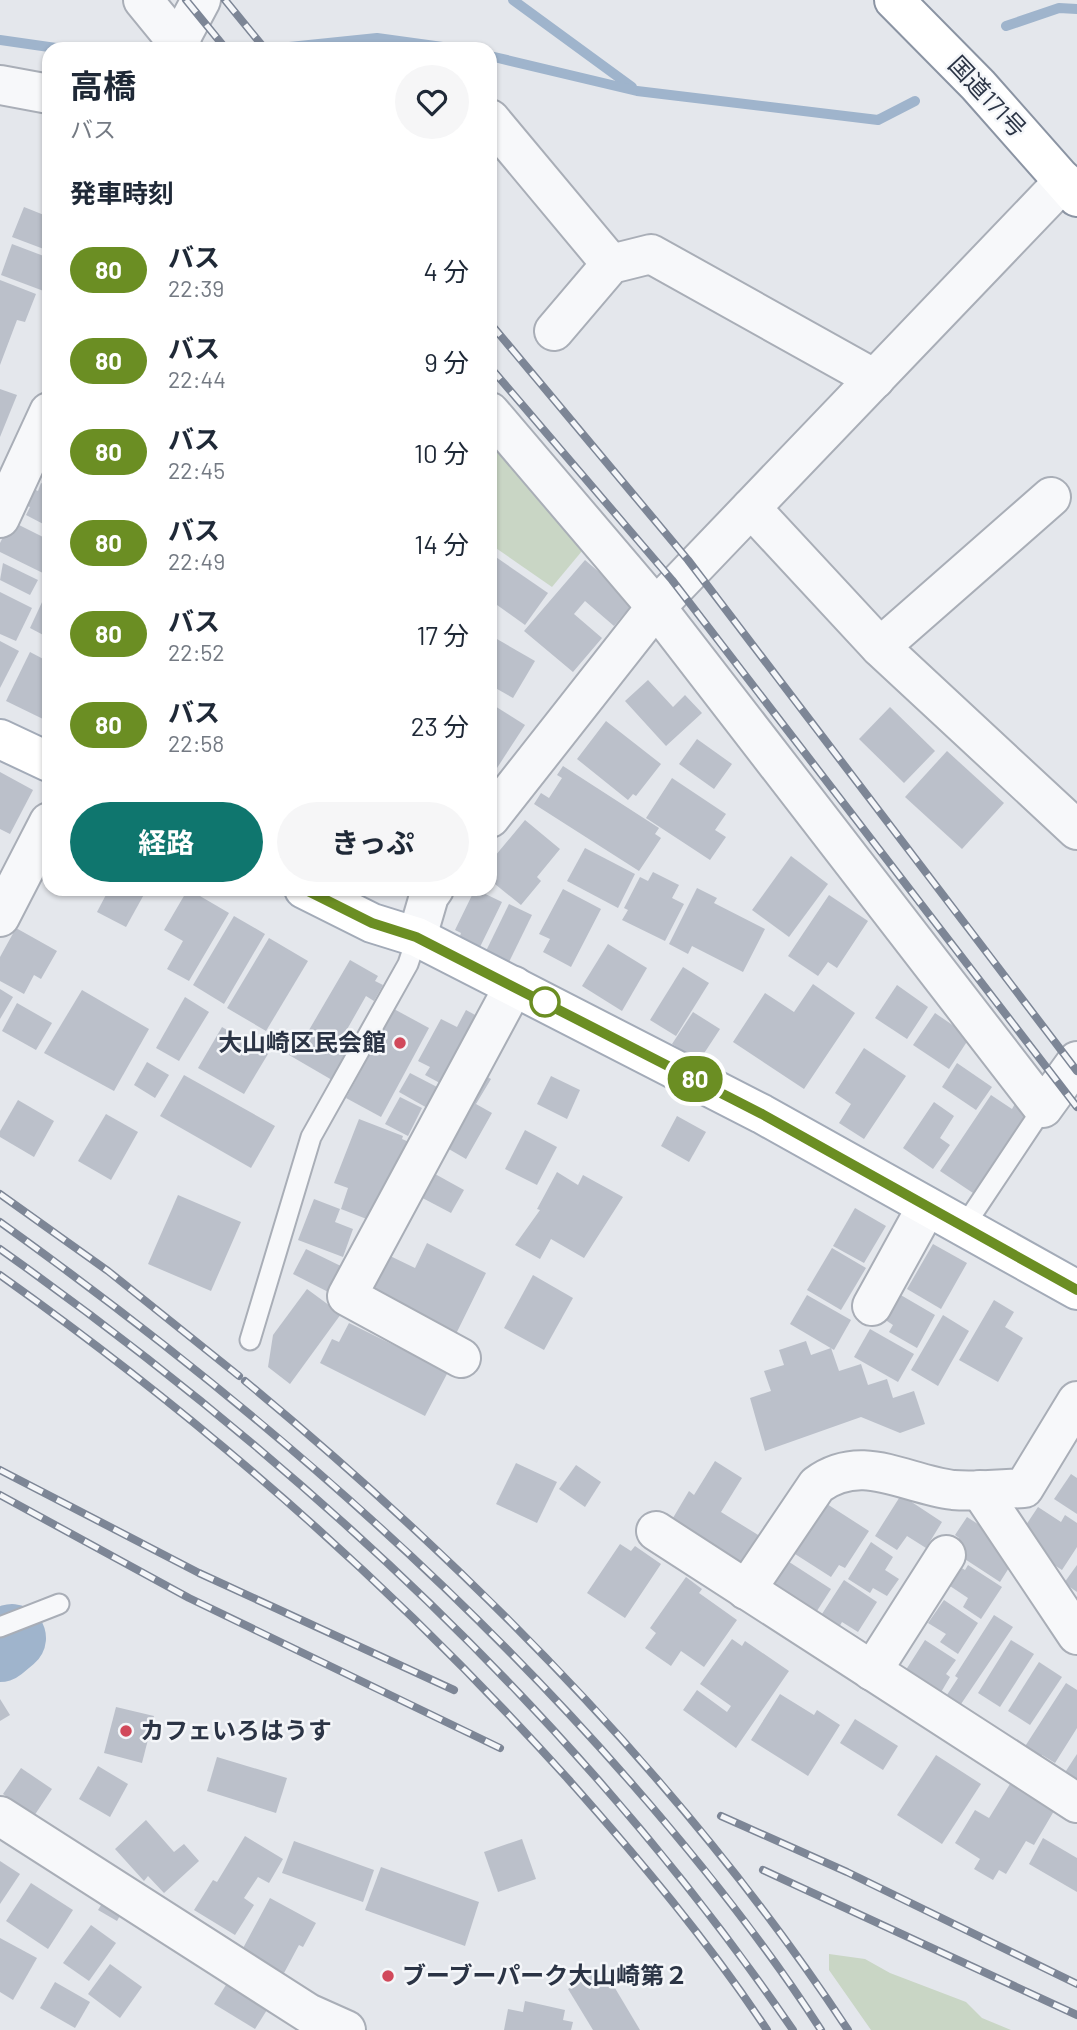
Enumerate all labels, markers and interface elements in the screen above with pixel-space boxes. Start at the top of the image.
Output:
street label: 国道171号 [943,49,1033,143]
text: 高橋 [70,65,136,105]
button: heart [395,65,469,139]
text: バス [70,115,116,143]
text: 発車時刻 [70,177,174,208]
text: バス [168,241,220,272]
text: 80 [95,255,122,284]
text: 4 分 [423,255,469,286]
text: 22:39 [168,274,224,302]
text: バス [168,332,220,363]
text: 80 [95,346,122,375]
text: 9 分 [424,346,469,377]
text: 22:44 [168,365,226,393]
text: バス [168,423,220,454]
text: 80 [95,437,122,466]
text: 10 分 [414,437,469,468]
text: 22:45 [168,456,225,484]
text: バス [168,514,220,545]
text: 80 [95,528,122,557]
text: 14 分 [414,528,469,559]
text: 22:49 [168,547,225,575]
text: バス [168,605,220,636]
text: 80 [95,619,122,648]
text: 17 分 [416,619,469,650]
text: 22:52 [168,638,225,666]
text: バス [168,696,220,727]
text: 80 [95,710,122,739]
text: 23 分 [411,710,469,741]
text: 22:58 [168,729,224,757]
button: 経路 [70,802,263,882]
button: きっぷ [277,802,469,882]
unlabelled marker [530,987,560,1017]
place label: 大山崎区民会館 [218,1027,386,1056]
marker: 大山崎区民会館 [392,1035,408,1051]
line badge: 80 [664,1056,726,1102]
text: 80 [682,1064,708,1093]
place label: カフェいろはうす [140,1715,332,1744]
marker: カフェいろはうす [118,1723,134,1739]
place label: ブーブーパーク大山崎第２ [402,1960,688,1989]
marker: ブーブーパーク大山崎第２ [380,1968,396,1984]

